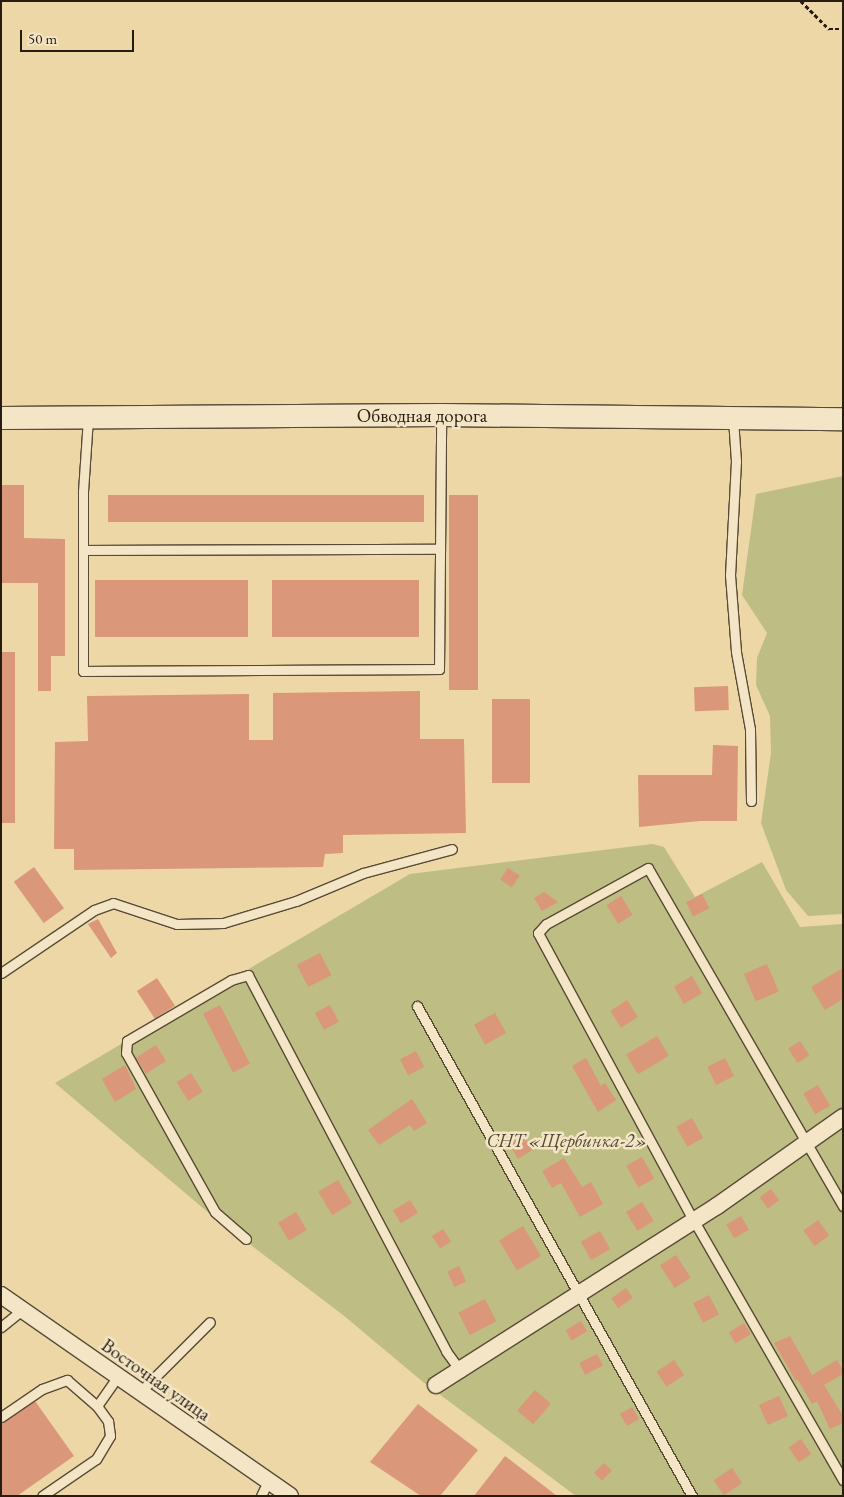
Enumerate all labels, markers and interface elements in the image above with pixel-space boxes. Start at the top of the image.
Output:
scale bar [22,20,136,52]
text: 50 m [28,29,57,48]
street label: Обводная дорога [357,405,487,427]
park label: СНТ «Щербинка-2» [487,1130,647,1152]
street label: Восточная улица [97,1334,215,1426]

